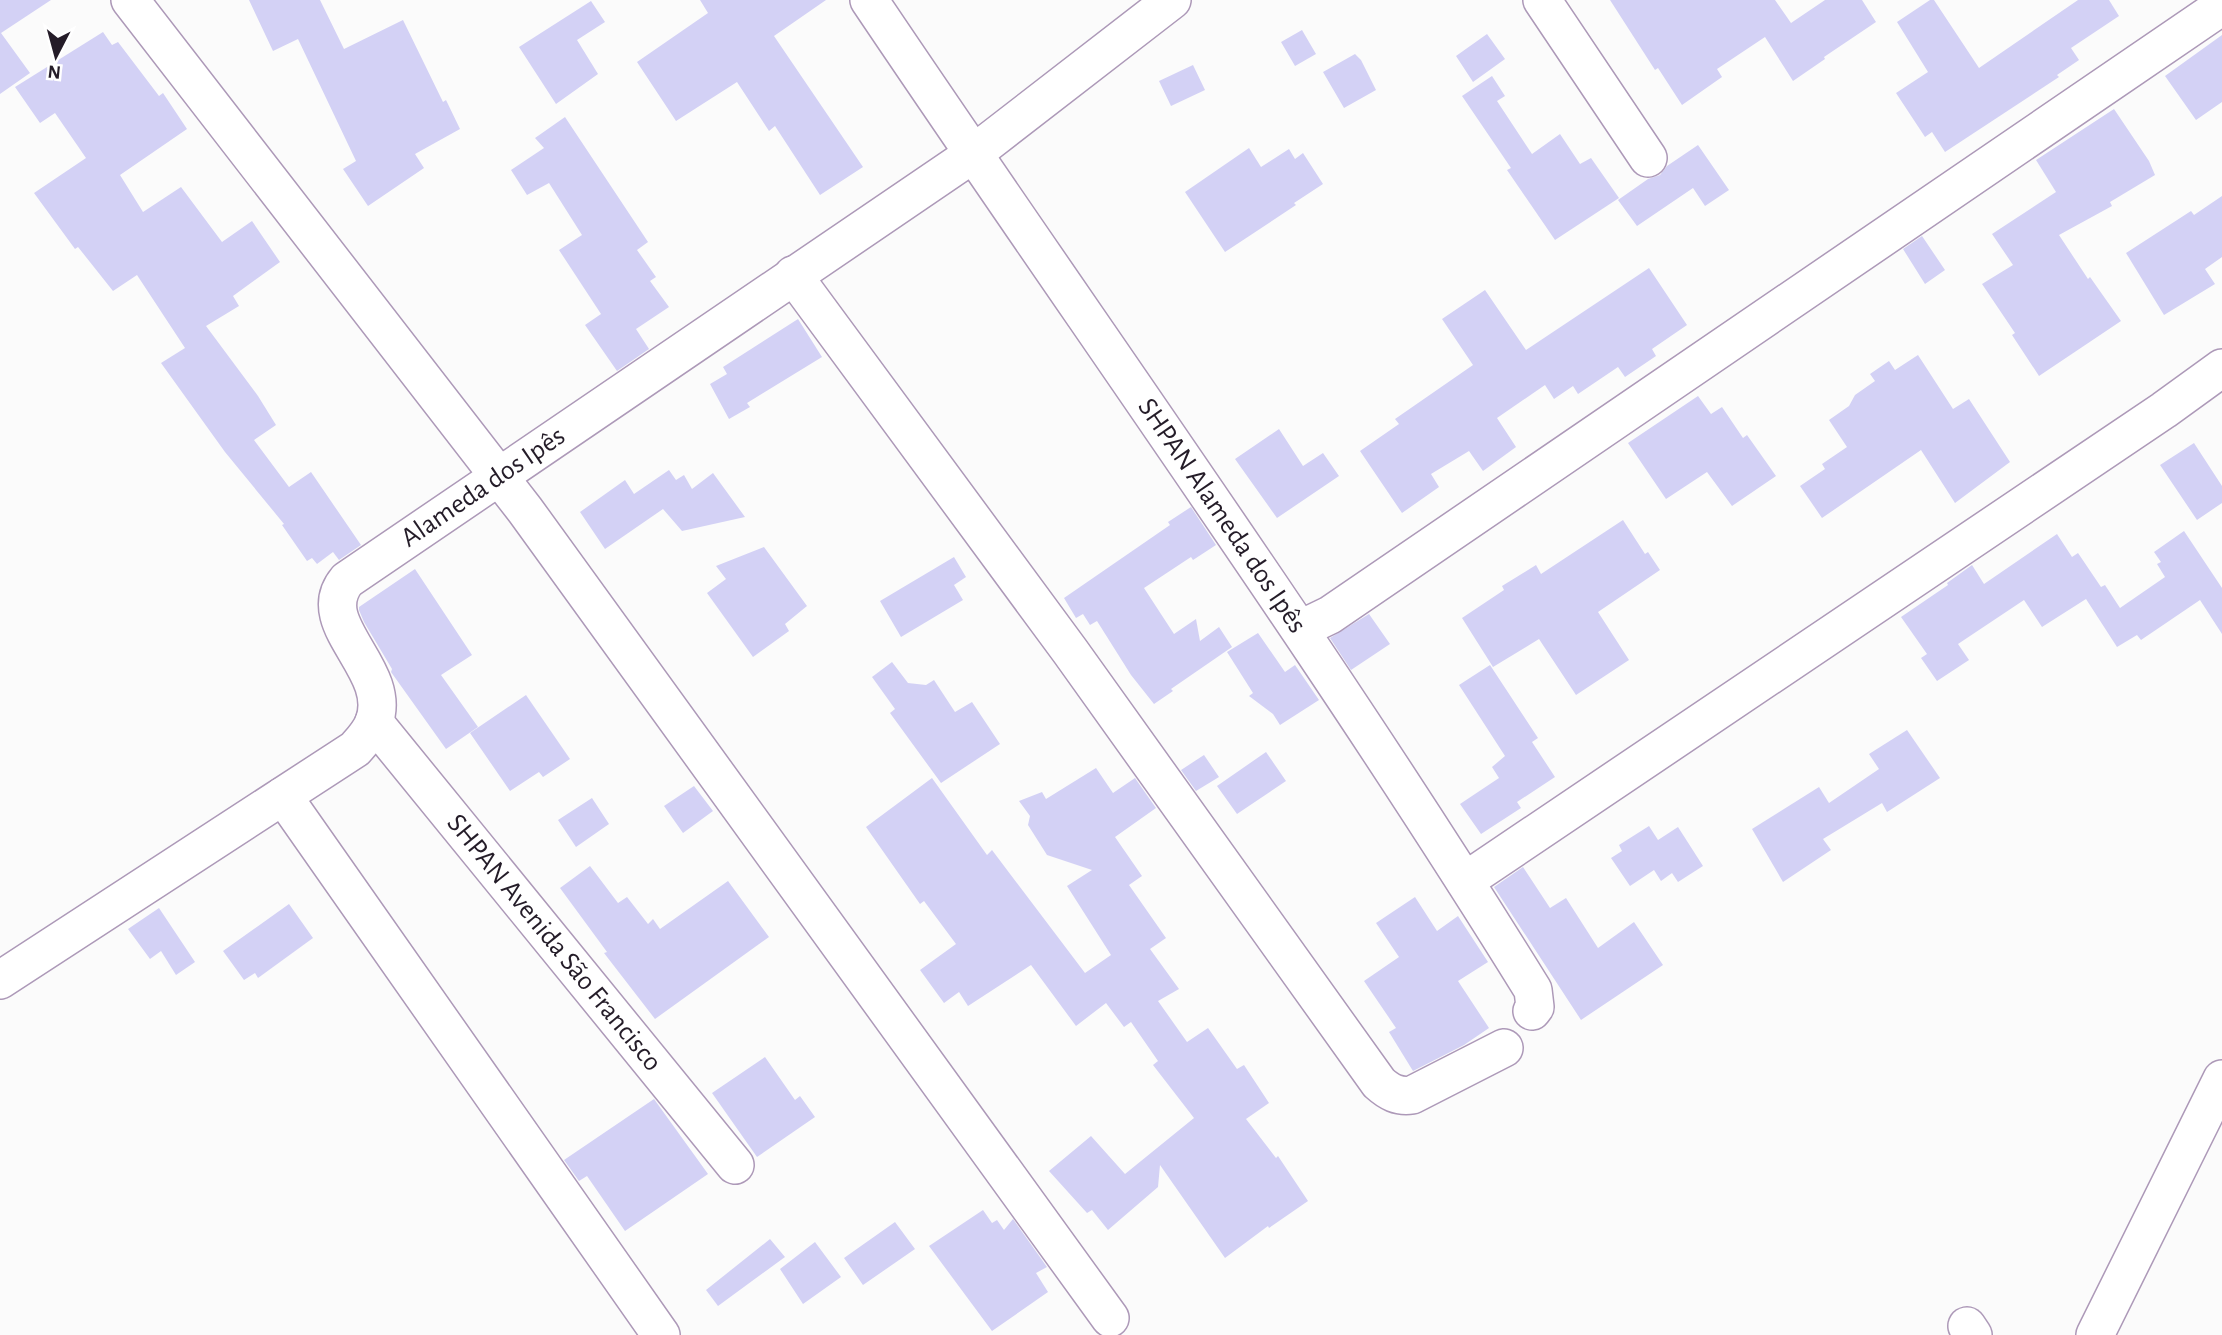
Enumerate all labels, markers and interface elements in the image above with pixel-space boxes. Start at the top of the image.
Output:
north arrow [21,21,91,91]
text: N [47,61,62,82]
street label: SHPAN Alameda dos Ipês [1132,394,1311,638]
street label: Alameda dos Ipês [396,422,570,553]
street label: SHPAN Avenida São Francisco [441,809,667,1077]

